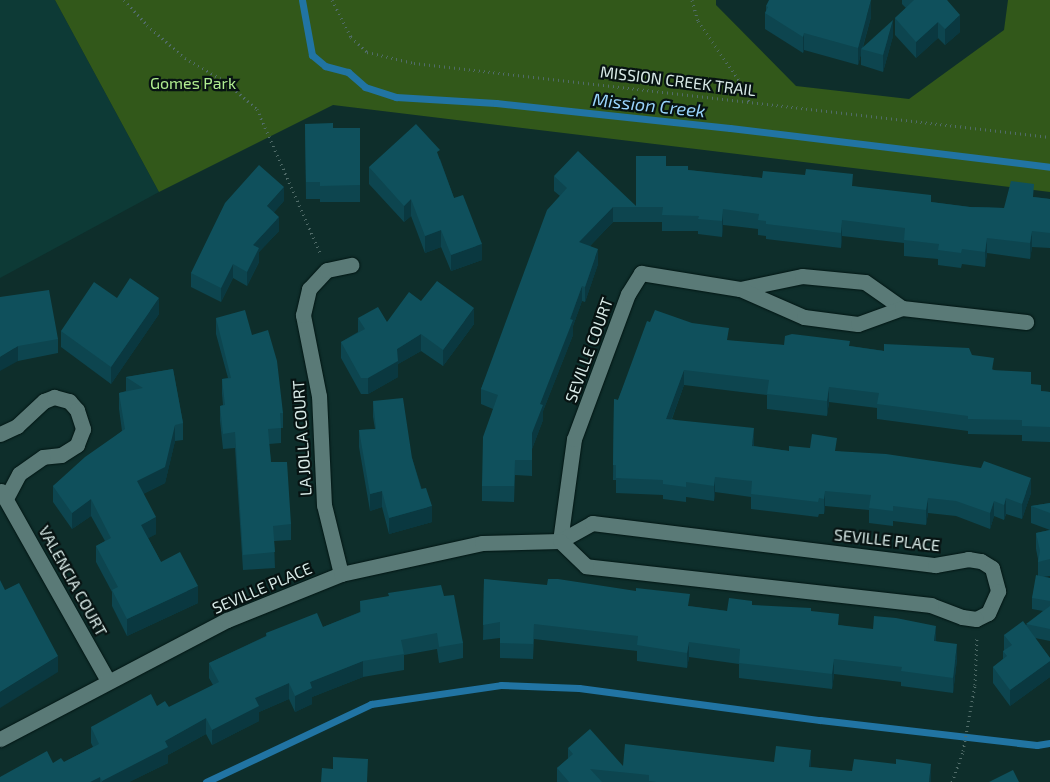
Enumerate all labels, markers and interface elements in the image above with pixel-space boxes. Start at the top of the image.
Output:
street label: MISSION CREEK TRAIL [599,62,757,100]
park label: Gomes Park [150,73,236,93]
water label: Mission Creek [592,88,706,122]
street label: SEVILLE COURT [561,295,617,405]
street label: LA JOLLA COURT [288,379,316,497]
street label: VALENCIA COURT [35,522,111,640]
street label: SEVILLE PLACE [833,525,941,555]
street label: SEVILLE PLACE [209,558,315,618]

